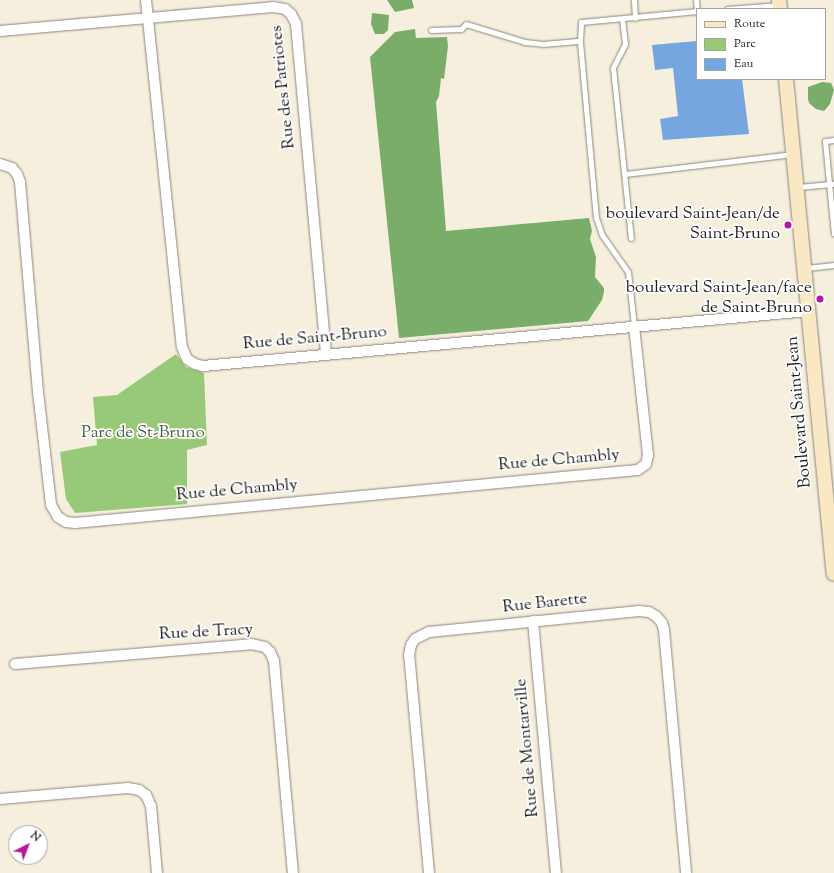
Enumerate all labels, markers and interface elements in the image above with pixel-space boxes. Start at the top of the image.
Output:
legend [696,8,826,80]
text: Route [734,15,765,33]
street label: Rue des Patriotes [267,24,301,150]
text: Parc [734,35,756,53]
text: Eau [734,55,754,73]
place label: boulevard Saint-Jean/de Saint-Bruno [606,205,780,245]
marker: boulevard Saint-Jean/de Saint-Bruno [783,220,793,230]
place label: boulevard Saint-Jean/face de Saint-Bruno [626,279,812,319]
marker: boulevard Saint-Jean/face de Saint-Bruno [815,294,825,304]
street label: Rue de Saint-Bruno [242,323,388,355]
street label: Boulevard Saint-Jean [783,335,817,489]
park label: Parc de St-Bruno [81,424,205,444]
street label: Rue de Chambly [497,446,621,476]
street label: Rue de Chambly [175,476,299,506]
street label: Rue Barette [502,589,588,619]
street label: Rue de Tracy [158,620,254,646]
street label: Rue de Montarville [512,678,544,818]
north arrow [8,825,48,865]
text: N [27,828,44,846]

